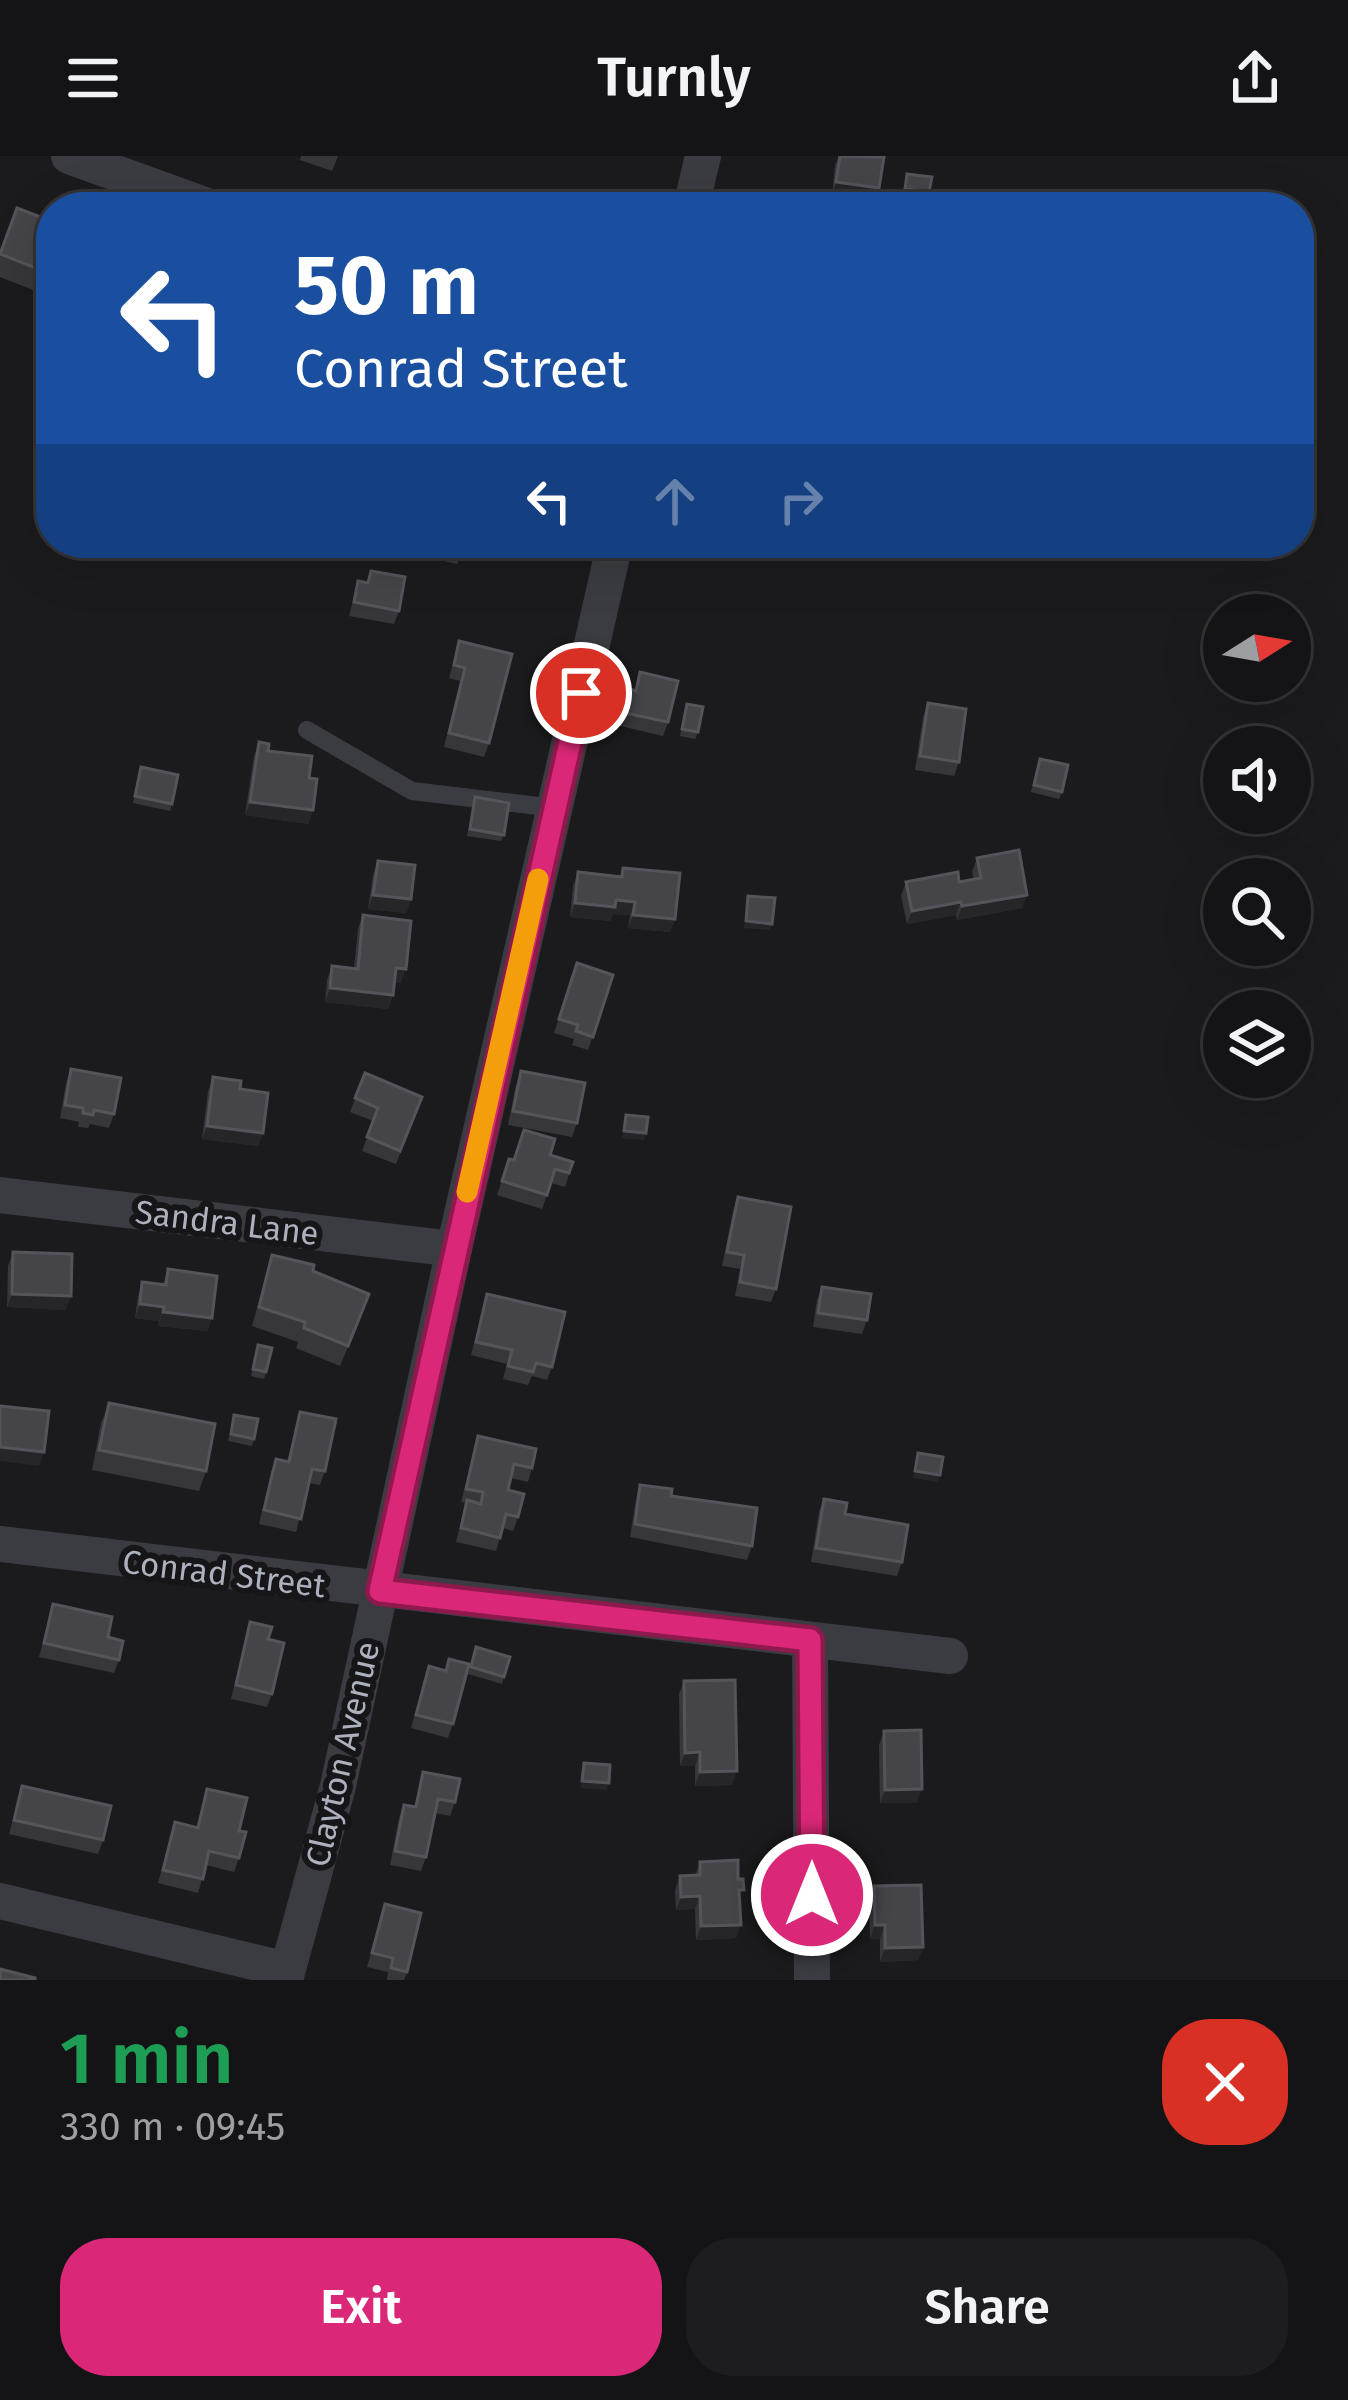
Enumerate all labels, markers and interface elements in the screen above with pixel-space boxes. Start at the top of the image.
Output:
icon: menu [60,45,126,111]
icon: share [1222,45,1288,111]
text: Turnly [597,46,751,110]
text: 50 m [294,235,479,336]
icon: left [96,240,252,396]
text: Conrad Street [294,337,628,401]
icon: left [516,468,582,534]
icon: ahead [642,468,708,534]
icon: right [768,468,834,534]
north arrow [1203,594,1311,702]
map controls [1203,594,1311,1098]
pin [530,642,632,744]
icon: arrive [548,660,614,726]
button: sound [1203,726,1311,834]
button: search [1203,858,1311,966]
button: layers [1203,990,1311,1098]
street label: Sandra Lane [133,1192,321,1254]
street label: Conrad Street [120,1542,328,1606]
street label: Clayton Avenue [298,1638,388,1871]
position arrow [749,1832,875,1958]
text: 1 min [60,2016,233,2102]
button: close [1162,2019,1288,2145]
text: 330 m · 09:45 [60,2104,285,2150]
button: Exit [60,2238,662,2376]
button: Share [686,2238,1288,2376]

